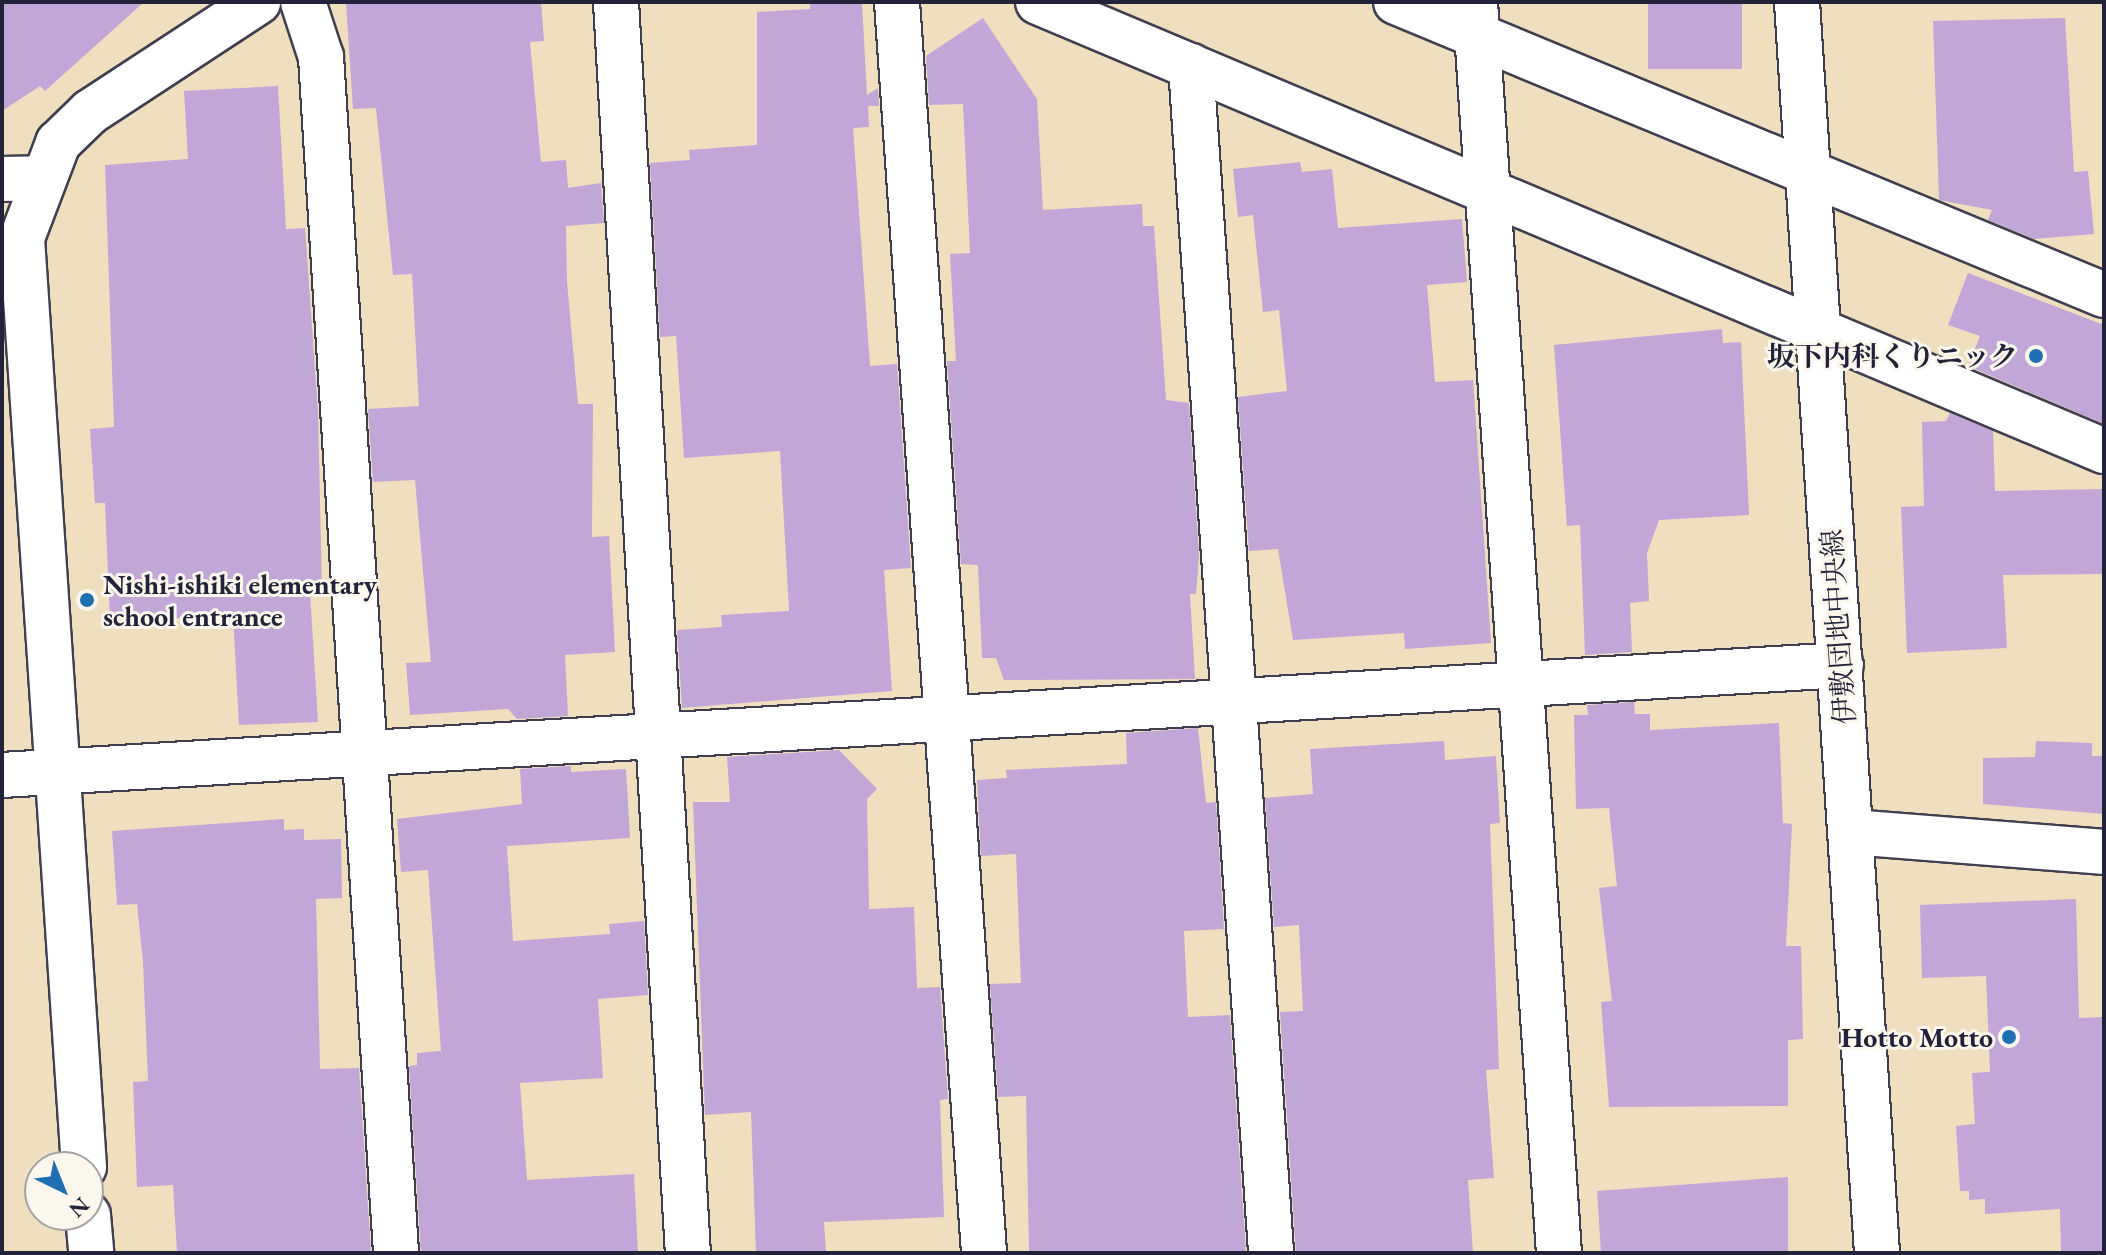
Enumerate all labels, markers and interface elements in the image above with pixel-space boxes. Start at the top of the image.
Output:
place label: 坂下内科くりニック [1766,339,2018,373]
marker: 坂下内科くりニック [2025,345,2047,367]
street label: 伊敷団地中央線 [1814,528,1862,726]
place label: Nishi-ishiki elementary school entrance [103,567,377,633]
marker: Nishi-ishiki elementary school entrance [78,591,96,609]
place label: Hotto Motto [1841,1020,1993,1054]
marker: Hotto Motto [2000,1028,2018,1046]
north arrow [24,1151,104,1231]
text: N [63,1191,96,1224]

